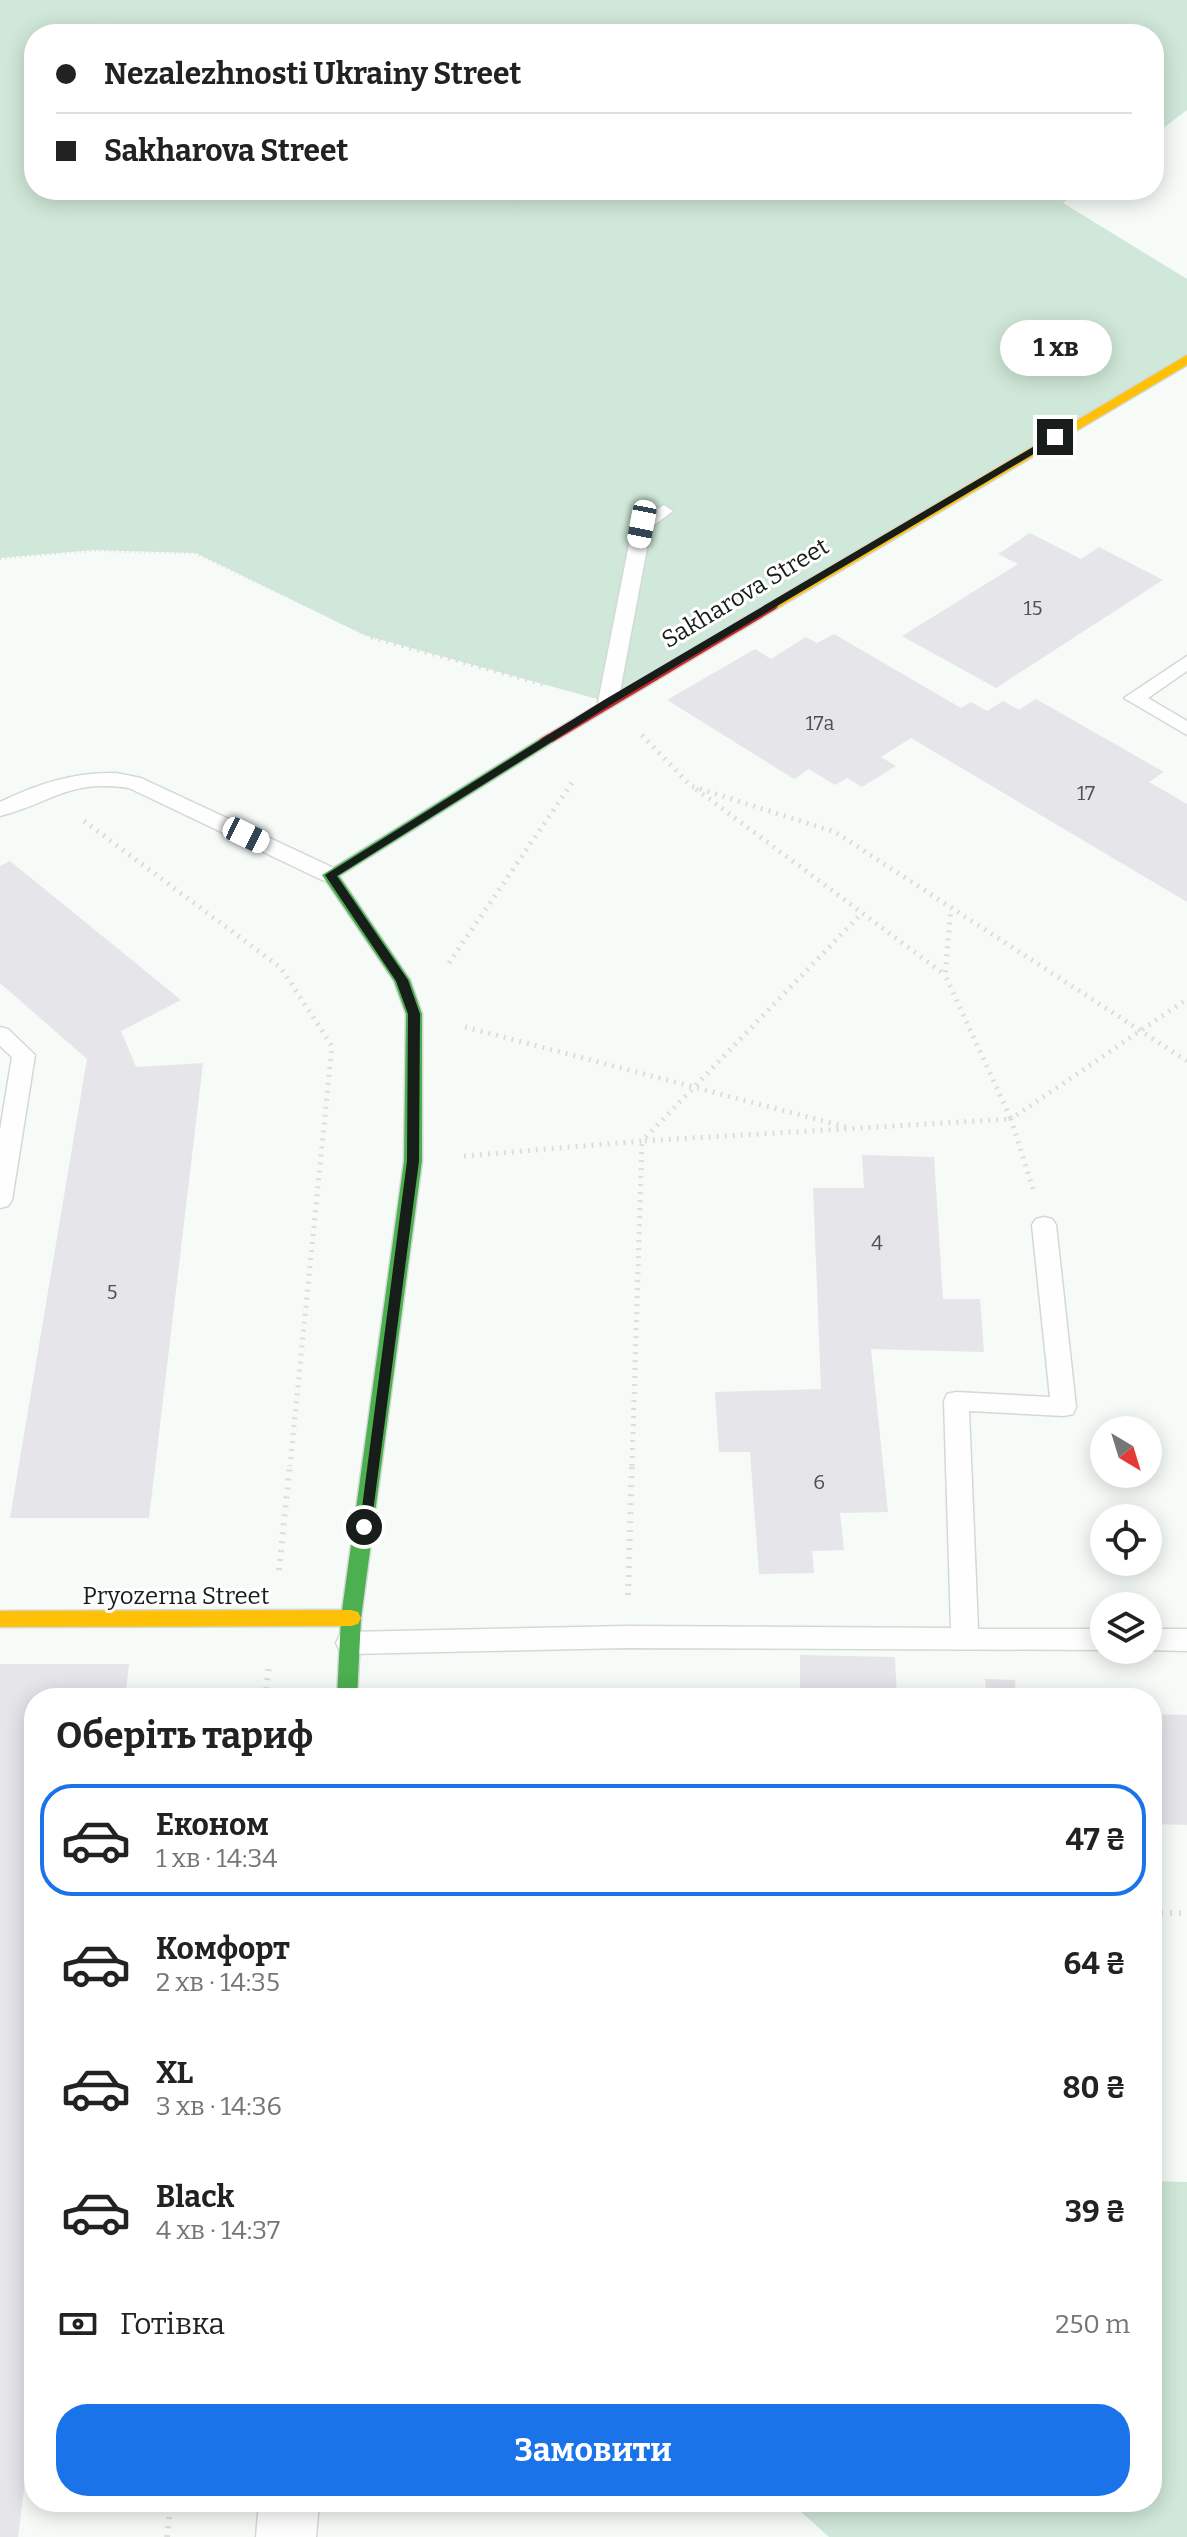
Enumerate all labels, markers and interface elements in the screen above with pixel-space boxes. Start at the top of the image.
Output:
text: Nezalezhnosti Ukrainy Street [104,56,521,92]
text: Sakharova Street [104,133,348,169]
callout: 1 хв [999,321,1111,377]
text: 1 хв [1033,332,1079,363]
route end [1037,419,1073,455]
car [626,498,658,550]
street label: Sakharova Street [657,532,834,654]
house number: 15 [1024,596,1042,620]
house number: 17а [806,711,834,735]
house number: 17 [1077,781,1095,805]
car [219,814,273,856]
house number: 4 [871,1231,883,1255]
house number: 5 [107,1280,117,1304]
north arrow [1090,1416,1162,1488]
map controls [1090,1416,1162,1664]
house number: 6 [813,1470,825,1494]
button: locate [1090,1504,1162,1576]
route start [346,1509,382,1545]
street label: Pryozerna Street [83,1582,270,1610]
button: layers [1090,1592,1162,1664]
text: Оберіть тариф [56,1714,313,1758]
icon: car [60,1804,132,1876]
text: Економ [156,1807,269,1843]
text: 47 ₴ [1066,1822,1126,1858]
text: 1 хв · 14:34 [156,1843,278,1874]
icon: car [60,1928,132,2000]
text: Комфорт [156,1931,290,1967]
text: 64 ₴ [1063,1946,1126,1982]
text: 2 хв · 14:35 [156,1967,280,1998]
icon: car [60,2052,132,2124]
text: XL [156,2055,193,2091]
text: 80 ₴ [1063,2070,1126,2106]
text: 3 хв · 14:36 [156,2091,282,2122]
icon: car [60,2176,132,2248]
text: Black [156,2179,234,2215]
text: 39 ₴ [1065,2194,1126,2230]
text: 4 хв · 14:37 [156,2215,280,2246]
icon: cash [56,2302,100,2346]
text: Готівка [120,2306,225,2342]
text: 250 m [1055,2309,1130,2340]
button: Замовити [56,2404,1130,2496]

